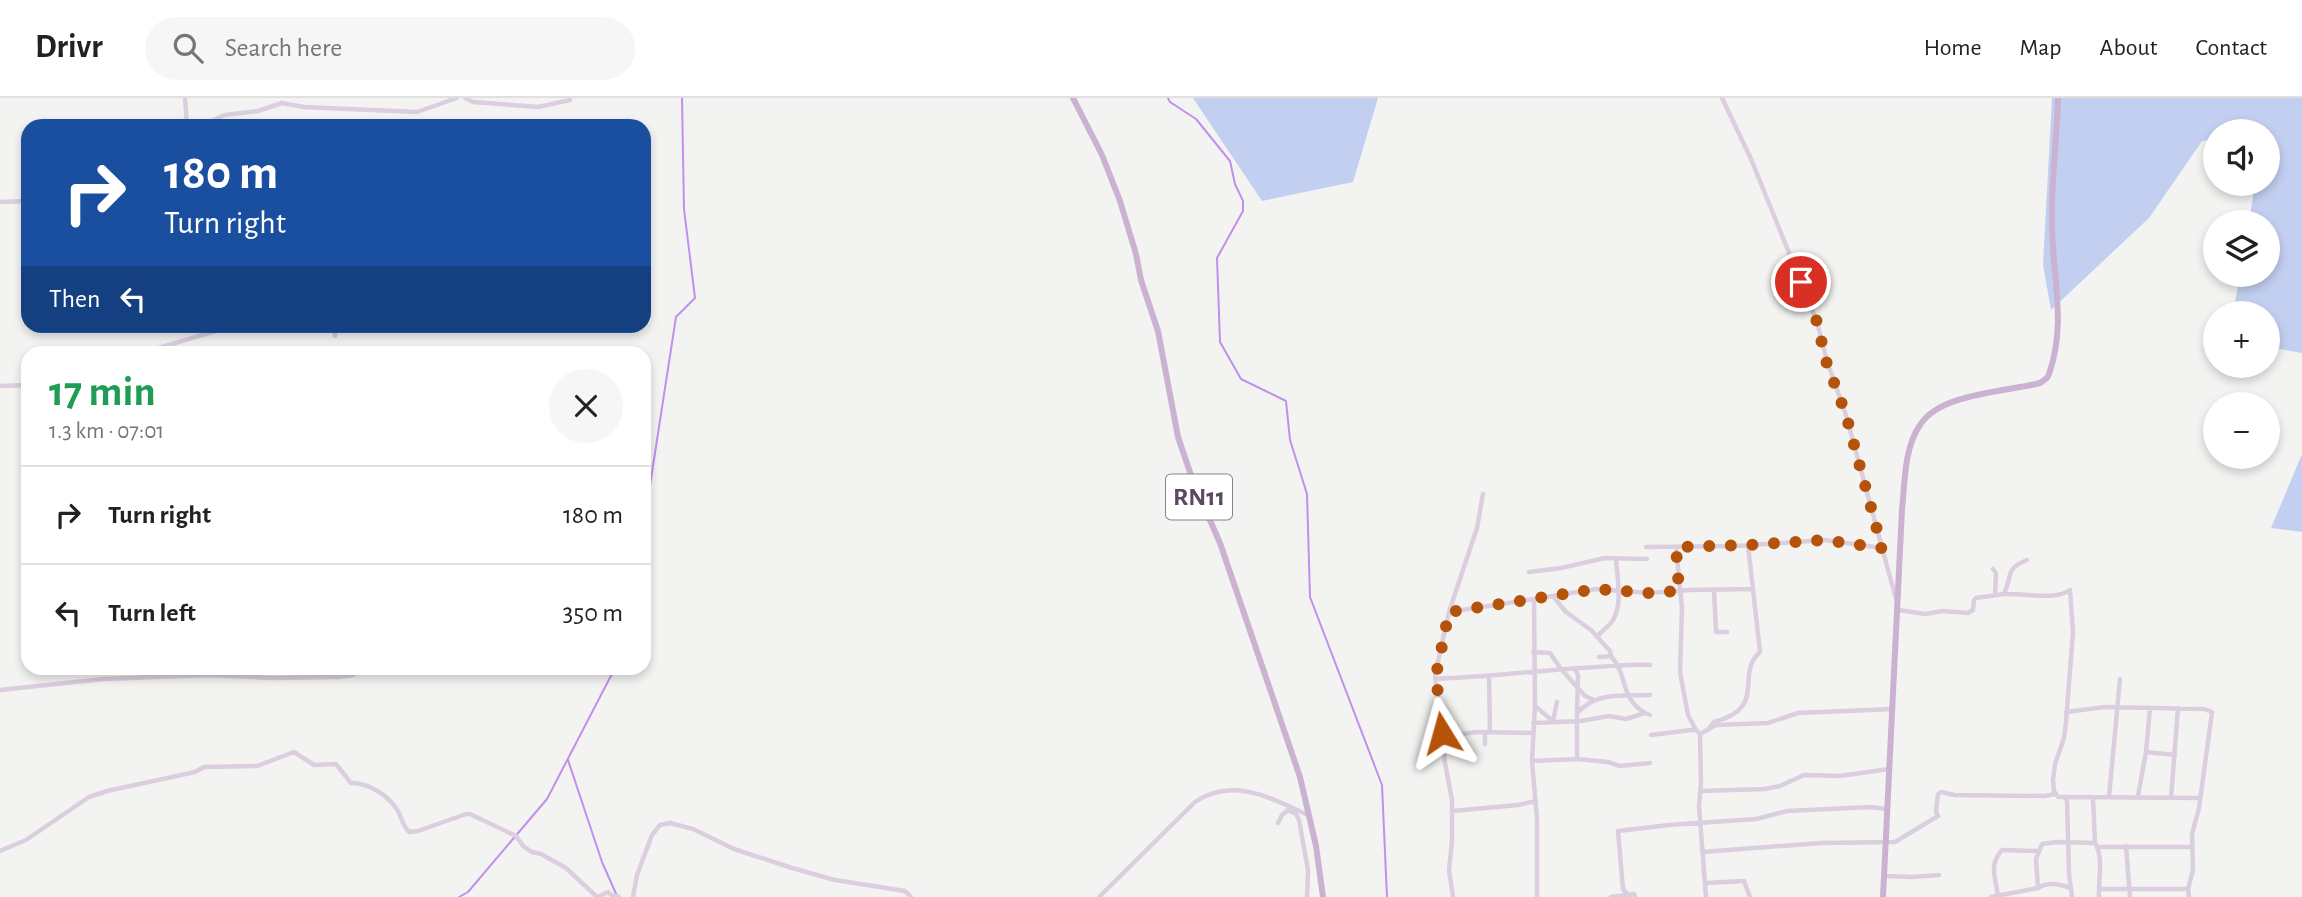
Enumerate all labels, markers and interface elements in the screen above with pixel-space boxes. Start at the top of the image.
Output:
search box [145,17,635,80]
icon: search [169,29,207,67]
text: Drivr [35,31,103,64]
text: Search here [225,35,342,61]
text: Home [1924,36,1982,60]
text: Map [2020,36,2062,60]
text: About [2100,36,2157,60]
text: Contact [2195,36,2267,60]
map controls [2203,119,2280,469]
button: sound [2203,119,2280,196]
icon: right [49,147,140,238]
text: 180 m [164,149,278,198]
text: Turn right [164,207,286,239]
button: layers [2203,210,2280,287]
pin [1771,252,1831,312]
icon: arrive [1782,263,1820,301]
icon: left [114,280,152,318]
text: Then [49,286,100,312]
button: + [2203,301,2280,378]
button: close [549,369,623,443]
text: 17 min [49,371,156,413]
button: − [2203,392,2280,469]
text: 1.3 km · 07:01 [49,420,164,443]
road number: RN11 [1166,474,1232,520]
icon: right [49,496,87,534]
text: Turn right [108,502,211,528]
text: 180 m [563,502,623,528]
icon: left [49,594,87,632]
text: Turn left [108,600,196,626]
text: 350 m [563,600,623,626]
position arrow [1405,696,1479,770]

